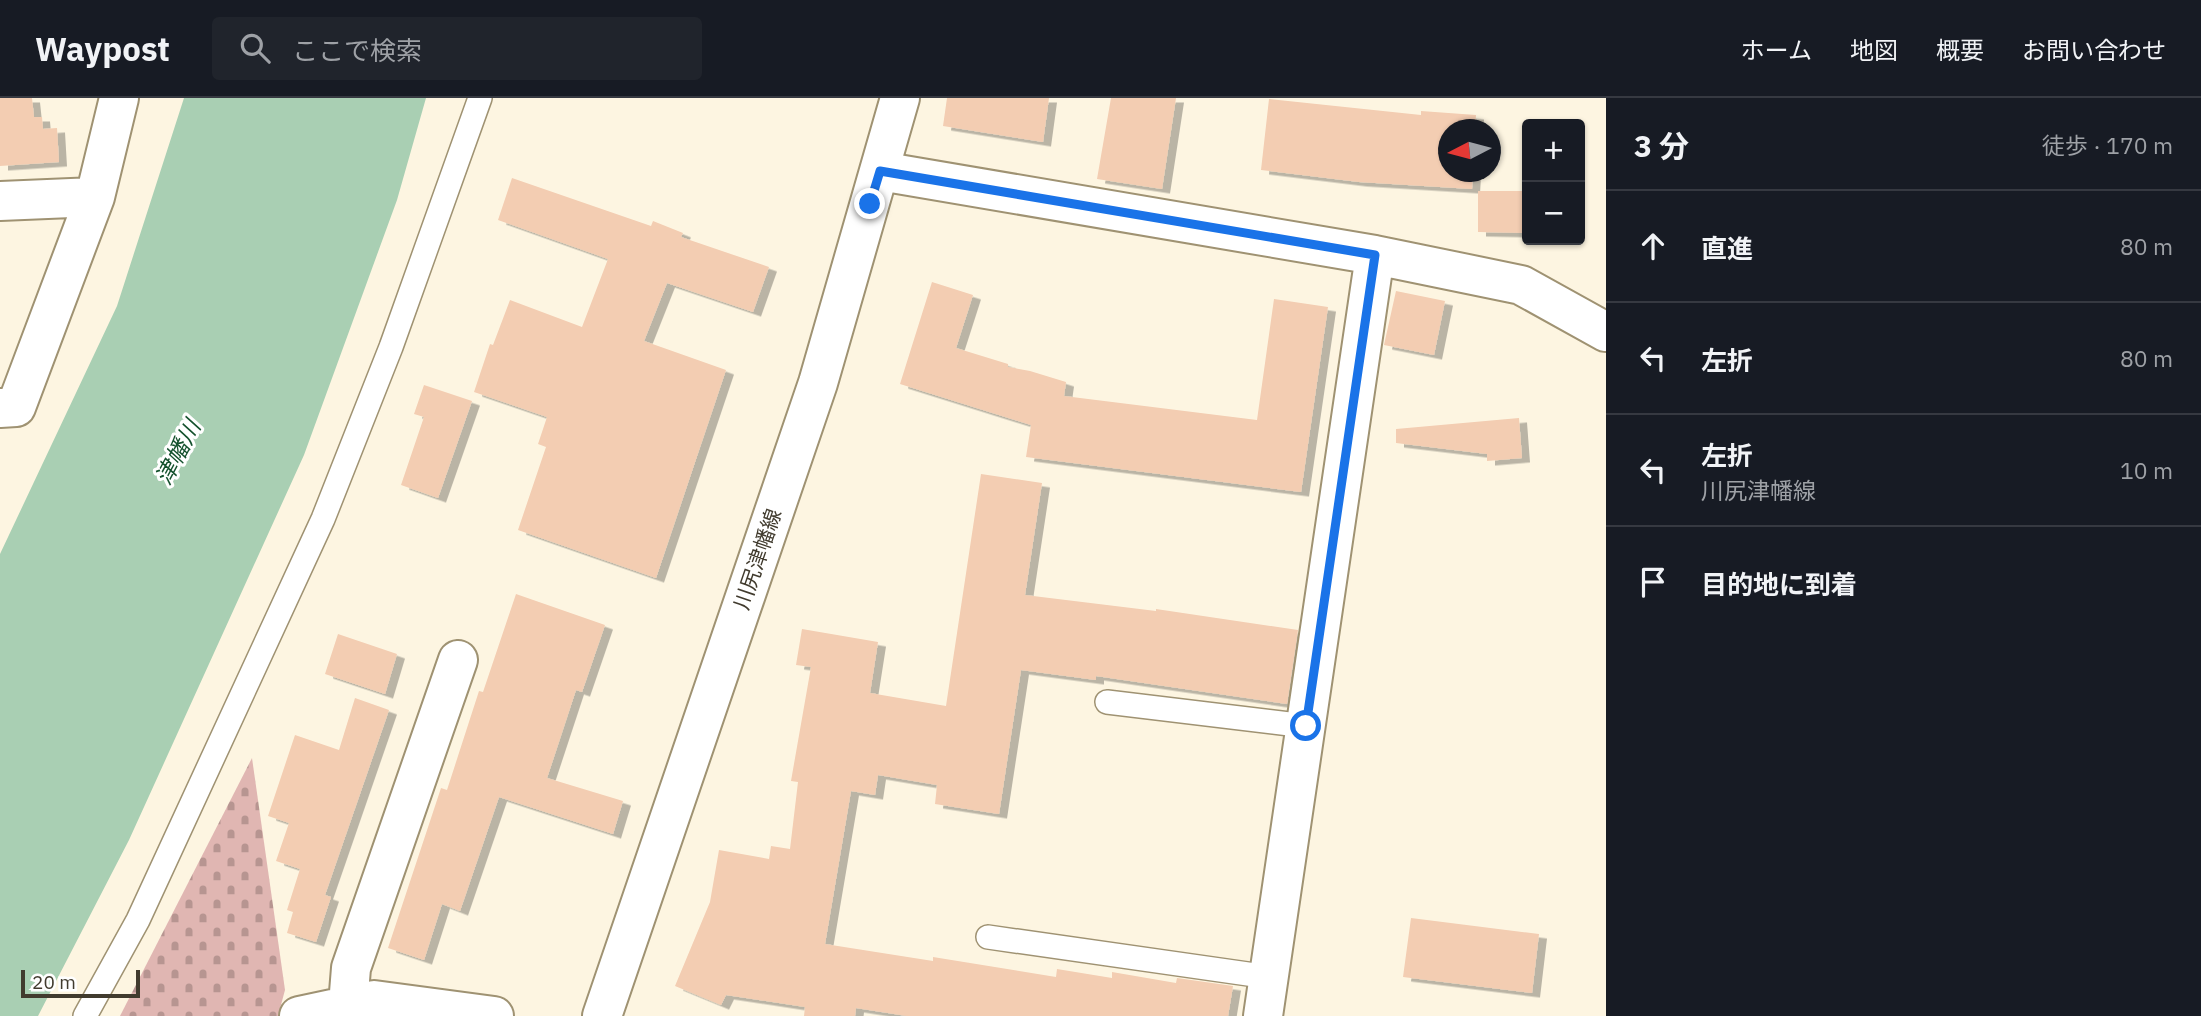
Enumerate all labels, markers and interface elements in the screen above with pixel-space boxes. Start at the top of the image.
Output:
search box [212,17,702,80]
text: Waypost [35,27,170,70]
icon: search [236,29,274,67]
text: ここで検索 [292,33,422,67]
text: ホーム [1741,34,1812,66]
text: 地図 [1850,34,1898,66]
text: 概要 [1936,34,1984,66]
text: お問い合わせ [2022,34,2166,66]
north arrow [1438,119,1501,182]
map controls [1522,119,1585,245]
button: + [1522,119,1585,182]
text: 3 分 [1634,126,1689,165]
text: 徒歩 · 170 m [2042,130,2173,160]
button: − [1522,182,1585,245]
route end [854,188,885,219]
icon: ahead [1634,227,1672,265]
text: 直進 [1701,231,1753,265]
text: 80 m [2120,231,2173,261]
icon: left [1634,339,1672,377]
text: 左折 [1701,343,1753,377]
text: 80 m [2120,343,2173,373]
water label: 津幡川 [148,412,208,490]
text: 左折 [1701,438,1753,472]
icon: left [1634,451,1672,489]
text: 10 m [2120,455,2173,485]
text: 川尻津幡線 [1701,475,1816,505]
street label: 川尻津幡線 [727,505,787,613]
icon: arrive [1634,563,1672,601]
text: 目的地に到着 [1701,567,1857,601]
route start [1290,710,1321,741]
scale bar [21,967,140,999]
text: 20 m [32,970,76,994]

